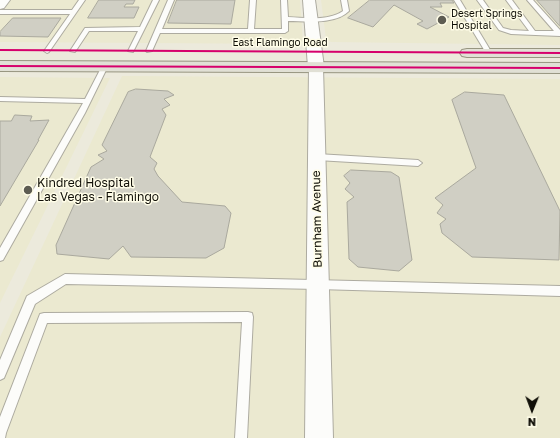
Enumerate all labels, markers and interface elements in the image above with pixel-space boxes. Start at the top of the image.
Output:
place label: Desert Springs Hospital [451,8,522,32]
marker: Desert Springs Hospital [436,14,448,26]
street label: East Flamingo Road [232,37,328,49]
street label: Burnham Avenue [309,170,325,268]
place label: Kindred Hospital Las Vegas - Flamingo [37,176,159,204]
marker: Kindred Hospital Las Vegas - Flamingo [22,184,34,196]
north arrow [512,390,552,430]
text: N [527,416,536,429]

